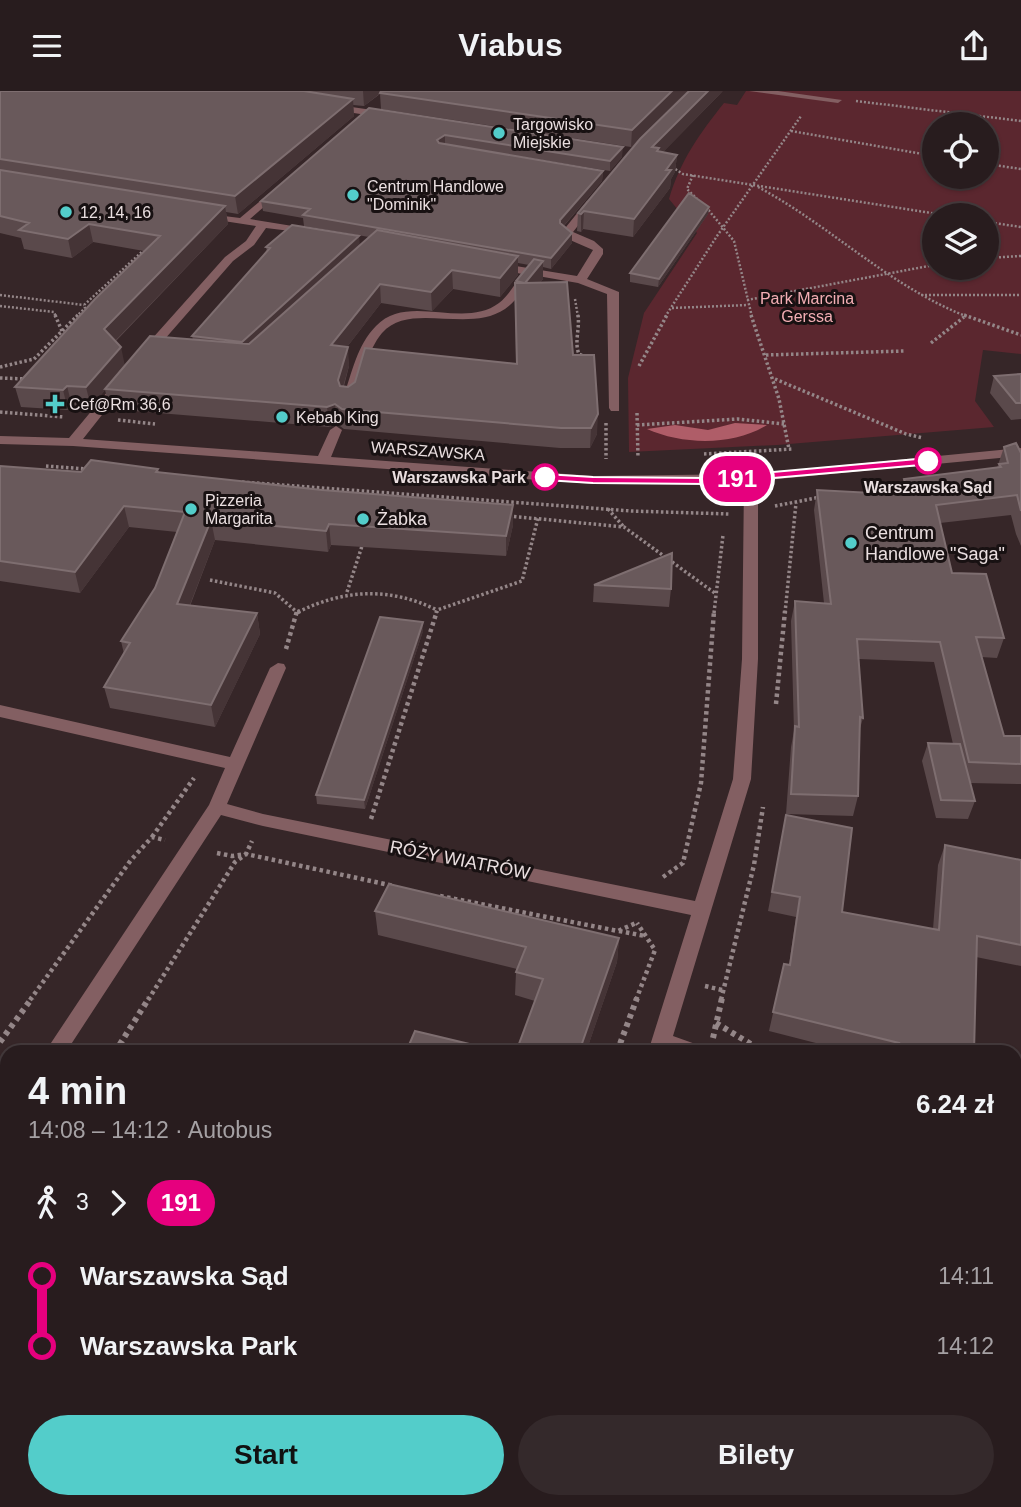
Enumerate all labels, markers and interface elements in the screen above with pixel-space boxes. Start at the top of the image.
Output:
icon: menu [28,27,66,65]
text: Viabus [458,27,563,63]
icon: share [955,27,993,65]
map controls [922,112,999,280]
button: locate [922,112,999,189]
place label: Targowisko Miejskie [513,116,593,151]
marker: Targowisko Miejskie [491,125,507,141]
place label: Centrum Handlowe "Dominik" [367,178,504,213]
marker: Centrum Handlowe "Dominik" [345,187,361,203]
button: layers [922,203,999,280]
marker: 12, 14, 16 [58,204,74,220]
place label: 12, 14, 16 [80,204,151,221]
park label: Park Marcina Gerssa [760,290,854,325]
marker: Cef@Rm 36,6 [47,396,63,412]
place label: Cef@Rm 36,6 [69,396,171,413]
marker: Kebab King [274,409,290,425]
place label: Kebab King [296,409,379,426]
street label: WARSZAWSKA [370,439,486,463]
marker: Warszawska Sąd [915,448,941,474]
line badge: 191 [697,456,777,502]
marker: Warszawska Park [532,464,558,490]
text: 191 [717,465,757,492]
place label: Warszawska Park [392,469,526,486]
place label: Warszawska Sąd [864,479,992,496]
place label: Pizzeria Margarita [205,492,273,527]
marker: Pizzeria Margarita [183,501,199,517]
place label: Żabka [377,509,428,529]
marker: Żabka [355,511,371,527]
place label: Centrum Handlowe "Saga" [865,523,1005,564]
marker: Centrum Handlowe "Saga" [843,535,859,551]
street label: RÓŻY WIATRÓW [388,836,532,883]
text: 4 min [28,1070,127,1112]
text: 6.24 zł [916,1089,994,1119]
text: 14:08 – 14:12 · Autobus [28,1117,272,1143]
icon: walk [28,1184,66,1222]
icon: forward [99,1184,137,1222]
text: 3 [76,1189,89,1215]
text: 191 [161,1189,201,1216]
text: Warszawska Sąd [80,1261,289,1291]
text: 14:11 [938,1263,994,1289]
text: Warszawska Park [80,1331,297,1361]
text: 14:12 [936,1333,994,1359]
button: Start [28,1415,504,1495]
button: Bilety [518,1415,994,1495]

